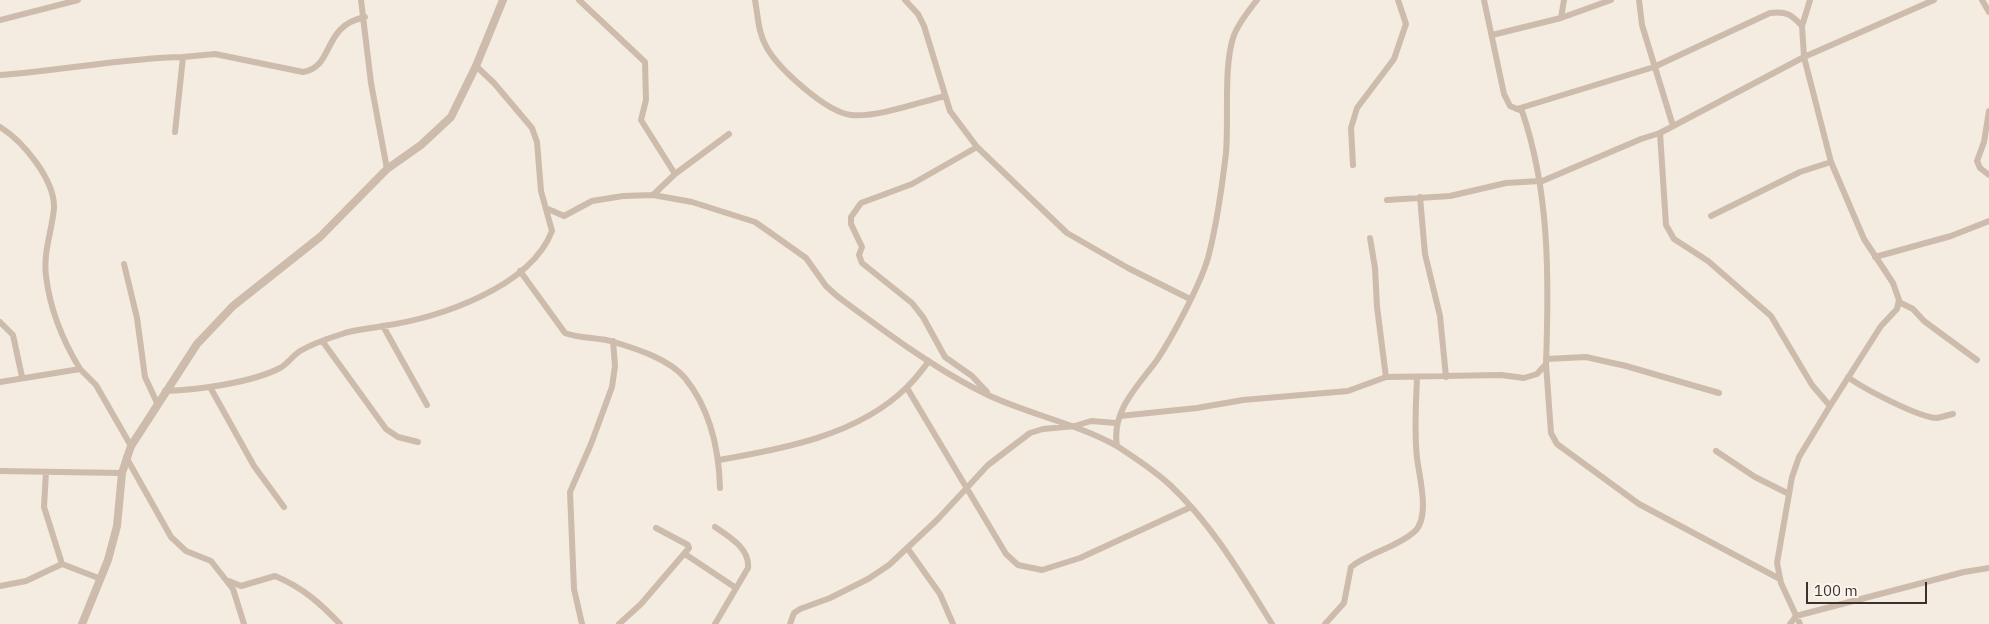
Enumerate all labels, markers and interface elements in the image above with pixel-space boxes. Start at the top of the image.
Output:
scale bar [1809,572,1930,604]
text: 100 m [1814,581,1858,600]

